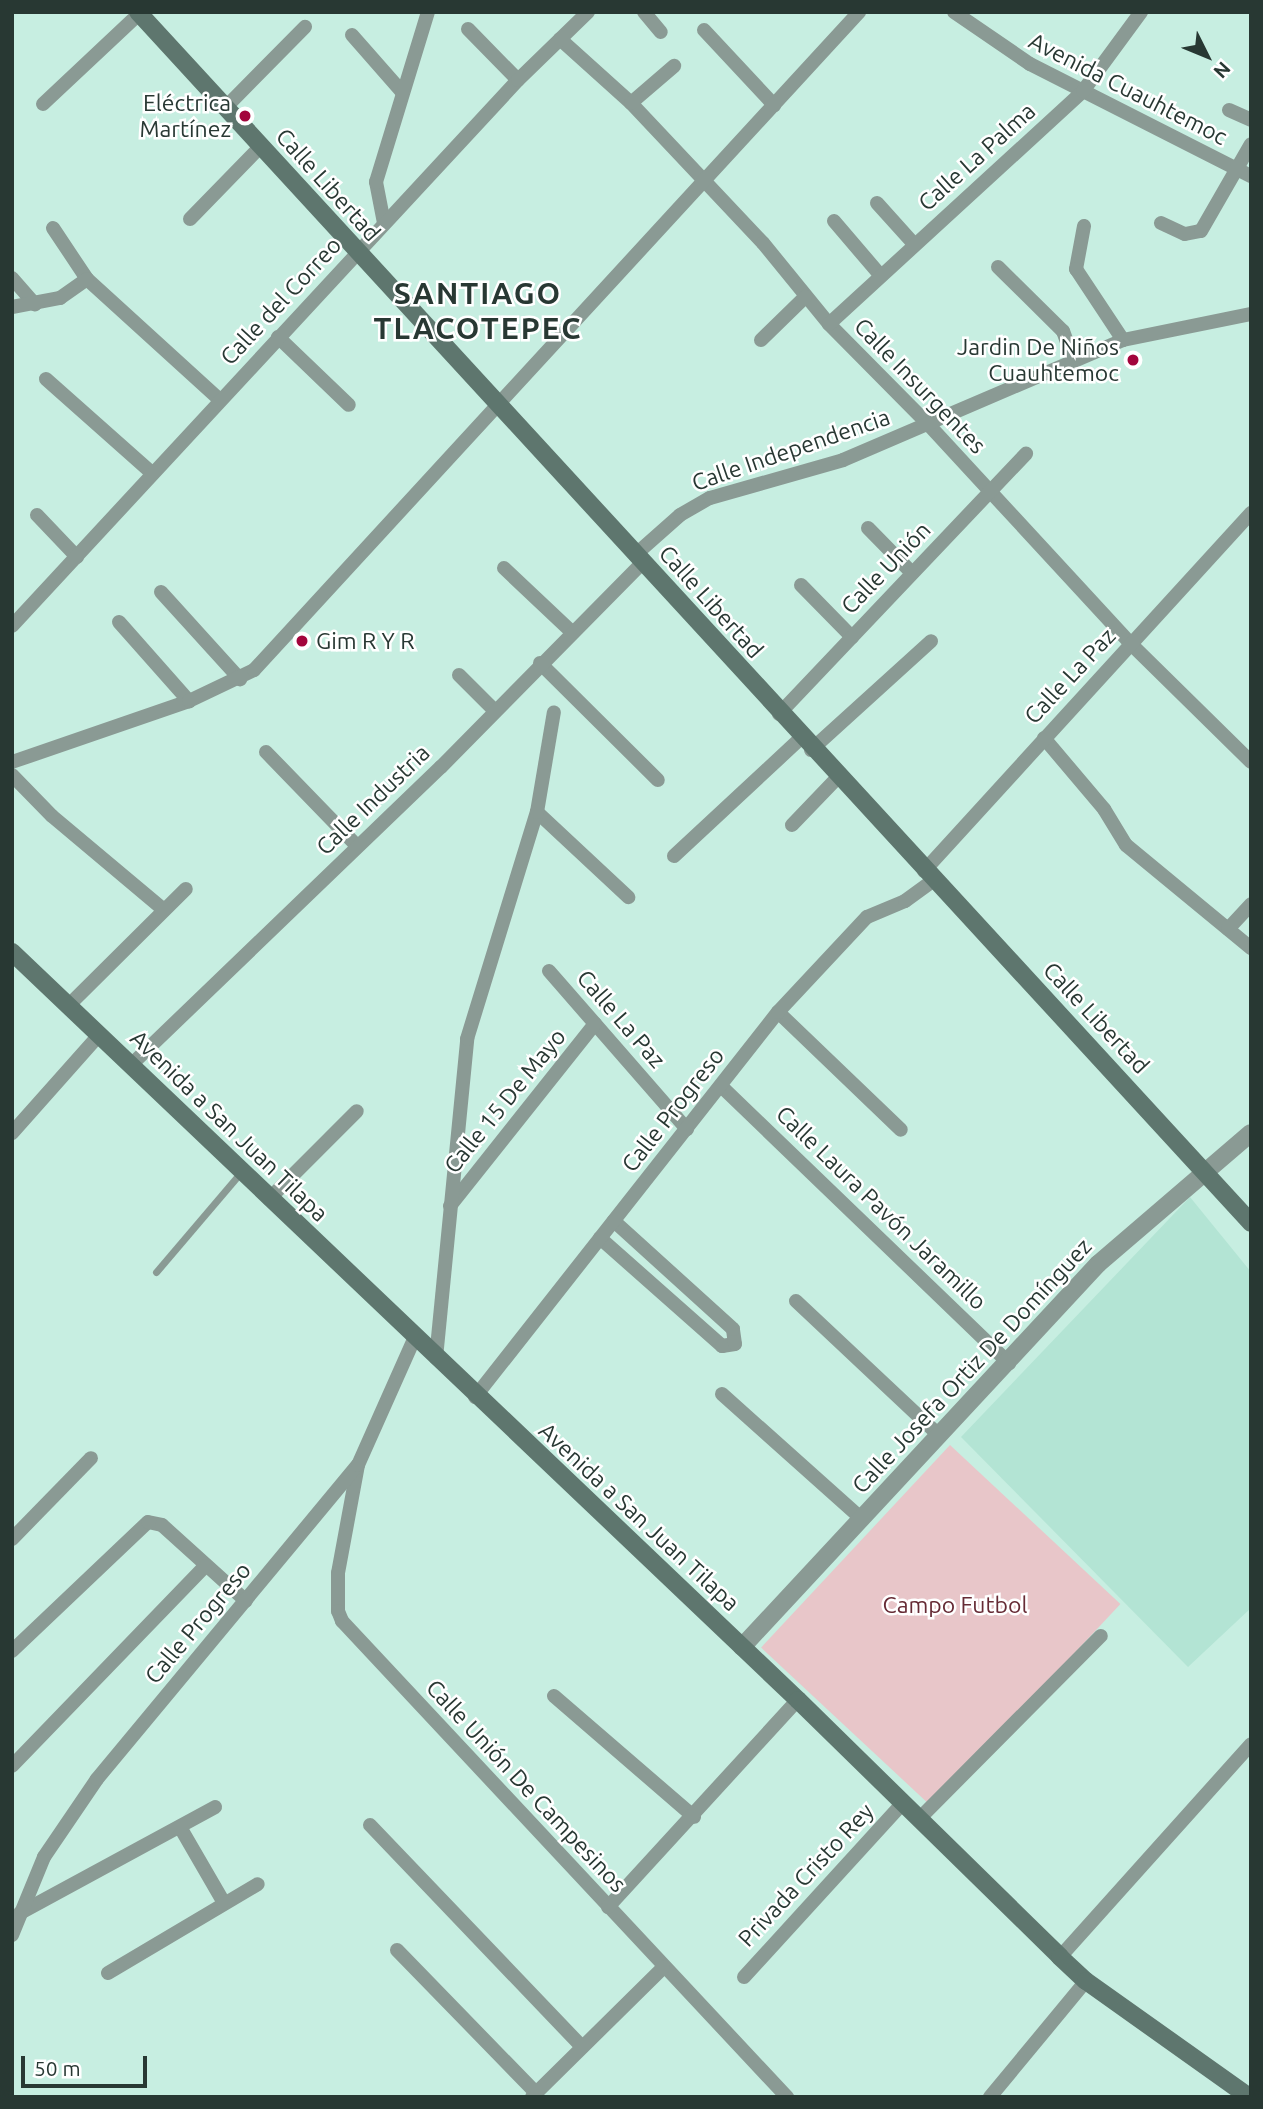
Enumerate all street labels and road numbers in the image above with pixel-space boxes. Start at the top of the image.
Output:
street label: Avenida Cuauhtemoc [1024,27,1232,151]
street label: Calle La Palma [913,97,1041,217]
street label: Calle Libertad [270,123,386,247]
street label: Calle del Correo [215,231,347,371]
street label: Calle Insurgentes [848,313,992,459]
street label: Calle Independencia [688,403,894,497]
street label: Calle Unión [835,516,937,620]
street label: Calle Libertad [653,540,769,664]
street label: Calle La Paz [1019,622,1121,730]
street label: Calle Industria [311,739,435,861]
street label: Calle Libertad [1037,957,1155,1079]
street label: Calle La Paz [571,964,671,1074]
street label: Calle 15 De Mayo [438,1023,572,1179]
street label: Avenida a San Juan Tilapa [124,1024,334,1228]
street label: Calle Progreso [616,1042,730,1178]
street label: Calle Laura Pavón Jaramillo [770,1100,992,1316]
street label: Calle Josefa Ortiz De Domínguez [847,1233,1097,1499]
street label: Avenida a San Juan Tilapa [533,1417,745,1617]
street label: Calle Progreso [139,1557,257,1689]
street label: Calle Unión De Campesinos [420,1674,632,1898]
street label: Privada Cristo Rey [733,1798,879,1952]

